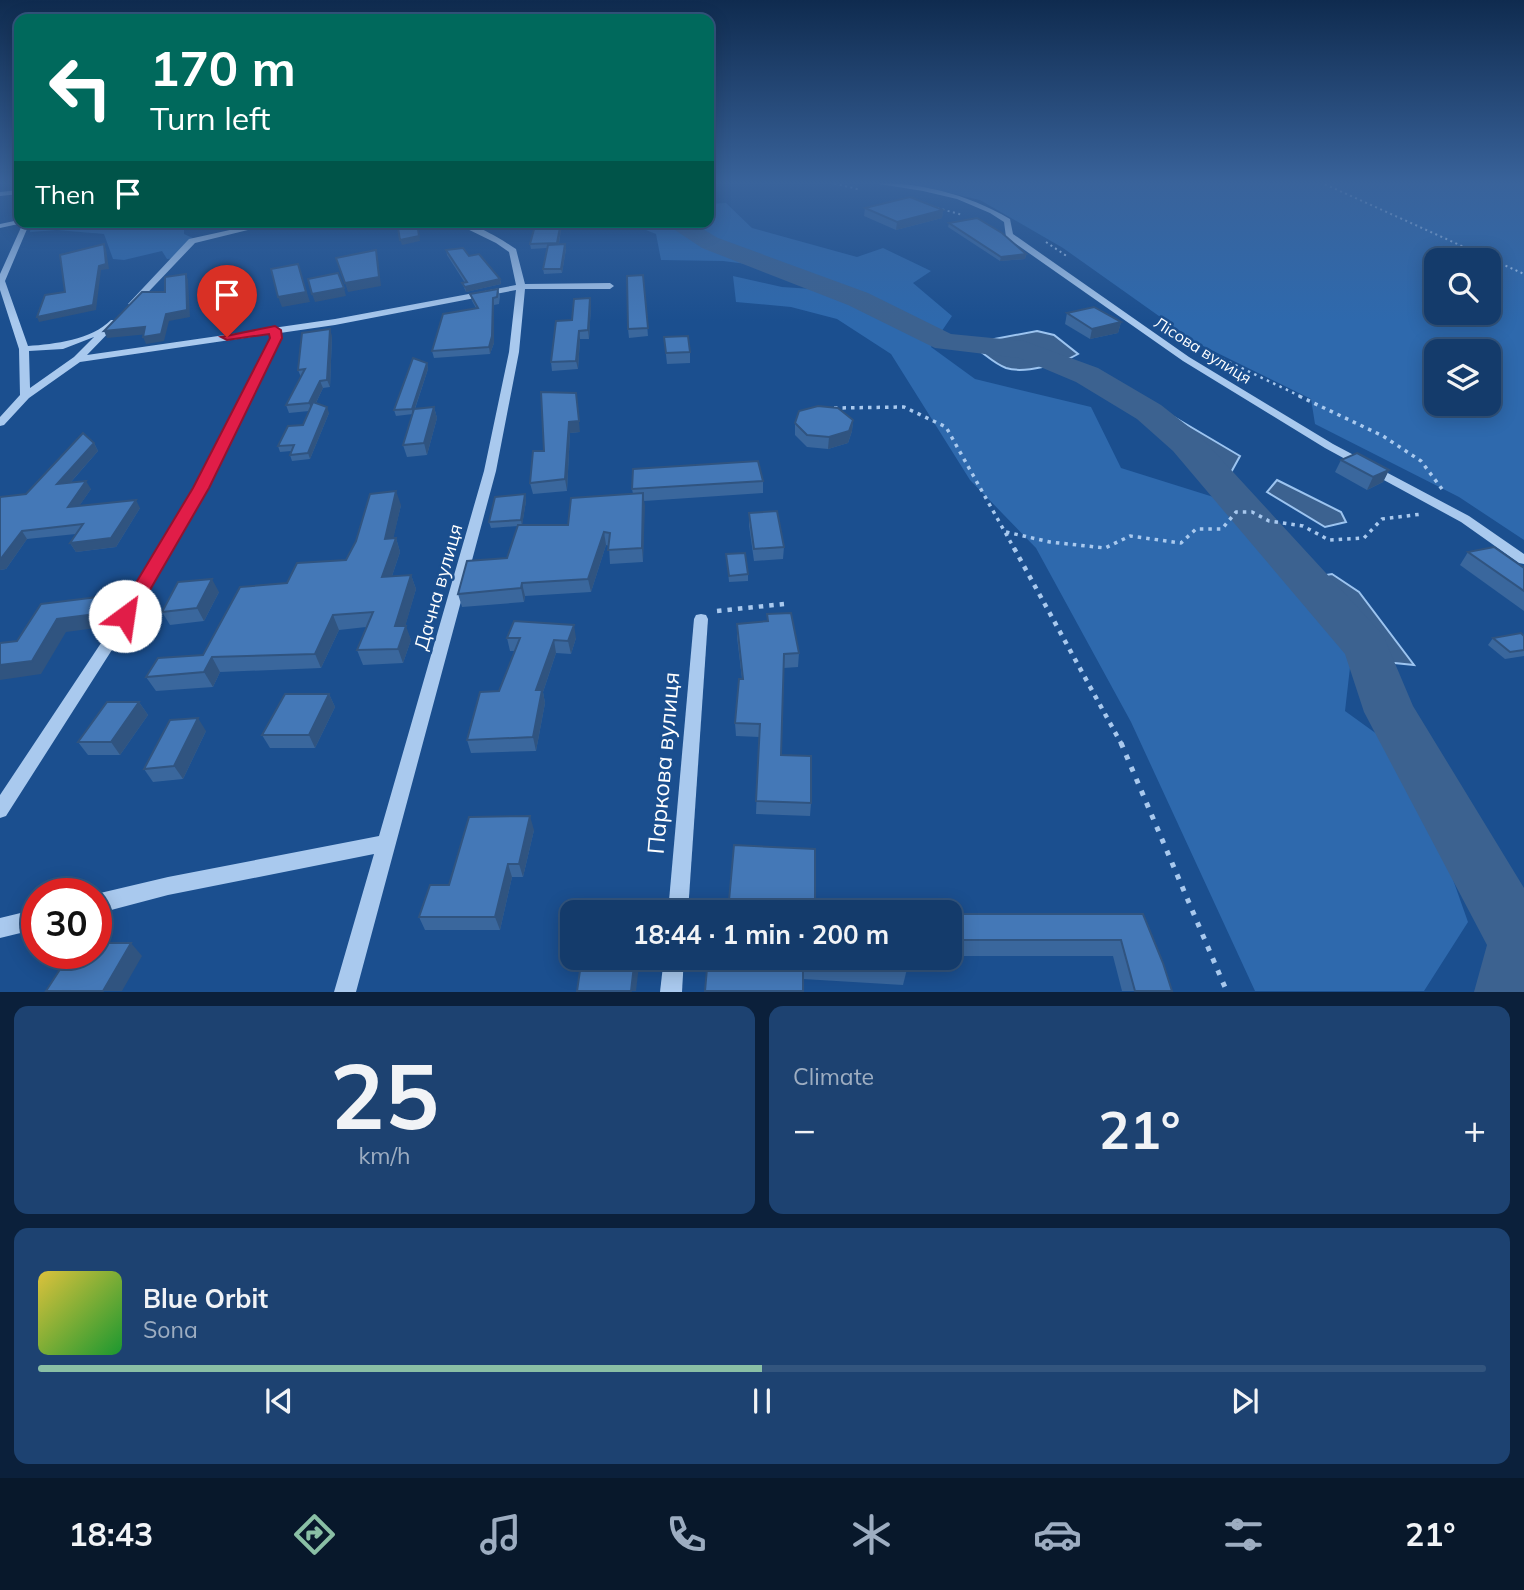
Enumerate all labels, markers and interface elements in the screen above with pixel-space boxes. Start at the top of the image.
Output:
text: 170 m [150,37,296,98]
icon: left [35,42,126,133]
text: Turn left [150,98,270,138]
icon: arrive [109,175,147,213]
text: Then [35,178,95,211]
map controls [1424,248,1501,416]
button: search [1424,248,1501,325]
pin [197,265,257,337]
icon: arrive [208,276,246,314]
street label: Лісова вулиця [1151,312,1255,388]
button: layers [1424,339,1501,416]
street label: Дачна вулиця [409,521,467,653]
position arrow [88,579,162,653]
street label: Паркова вулиця [641,671,685,855]
speed limit sign: 30 [21,878,112,969]
text: 18:44 · 1 min · 200 m [633,918,889,951]
text: 25 [330,1038,439,1152]
text: Climate [793,1062,874,1091]
text: 21° [1098,1097,1181,1162]
text: − [793,1105,816,1153]
text: + [1463,1105,1486,1153]
text: km/h [358,1141,411,1170]
text: Blue Orbit [143,1282,268,1315]
text: Sona [143,1315,198,1344]
icon: previous [260,1382,298,1420]
icon: pause [743,1382,781,1420]
icon: next [1226,1382,1264,1420]
icon: directions [290,1510,339,1559]
icon: music [476,1510,525,1559]
icon: phone [662,1510,711,1559]
icon: climate [847,1510,896,1559]
icon: car [1033,1510,1082,1559]
icon: filters [1219,1510,1268,1559]
text: 18:43 [68,1514,153,1554]
text: 21° [1405,1514,1455,1554]

